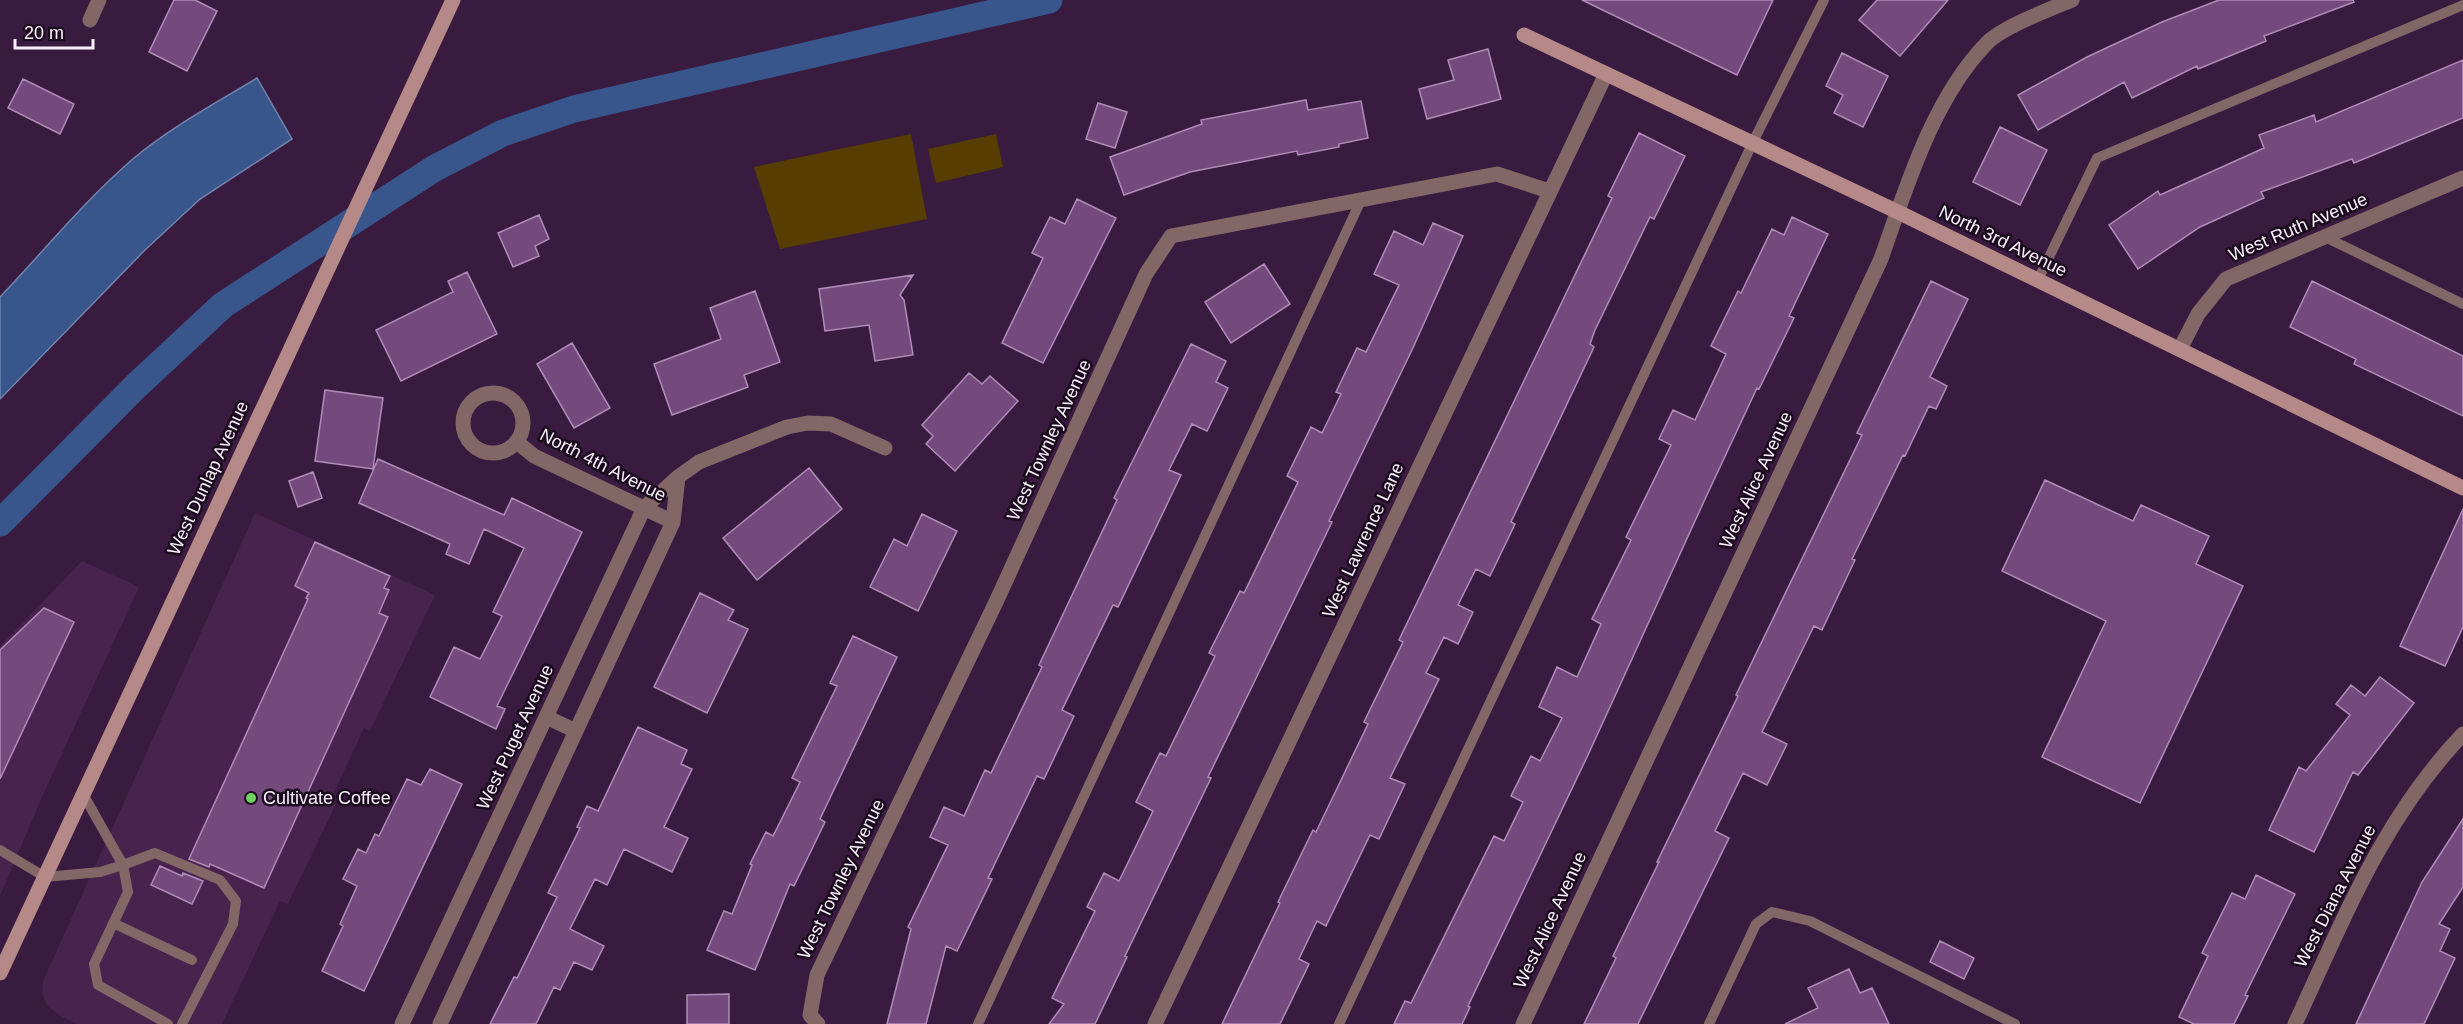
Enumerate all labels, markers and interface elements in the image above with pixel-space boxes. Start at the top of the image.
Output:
scale bar [15,12,93,50]
text: 20 m [24,23,64,43]
street label: West Ruth Avenue [2226,189,2370,265]
street label: North 3rd Avenue [1936,201,2070,281]
street label: West Townley Avenue [1003,356,1095,524]
street label: West Dunlap Avenue [164,398,252,558]
street label: West Alice Avenue [1716,409,1796,551]
street label: North 4th Avenue [537,425,669,505]
street label: West Lawrence Lane [1318,459,1408,621]
street label: West Puget Avenue [473,661,557,813]
place label: Cultivate Coffee [263,788,391,808]
marker: Cultivate Coffee [244,791,258,805]
street label: West Townley Avenue [794,796,888,962]
street label: West Diana Avenue [2290,821,2380,971]
street label: West Alice Avenue [1510,849,1590,991]

